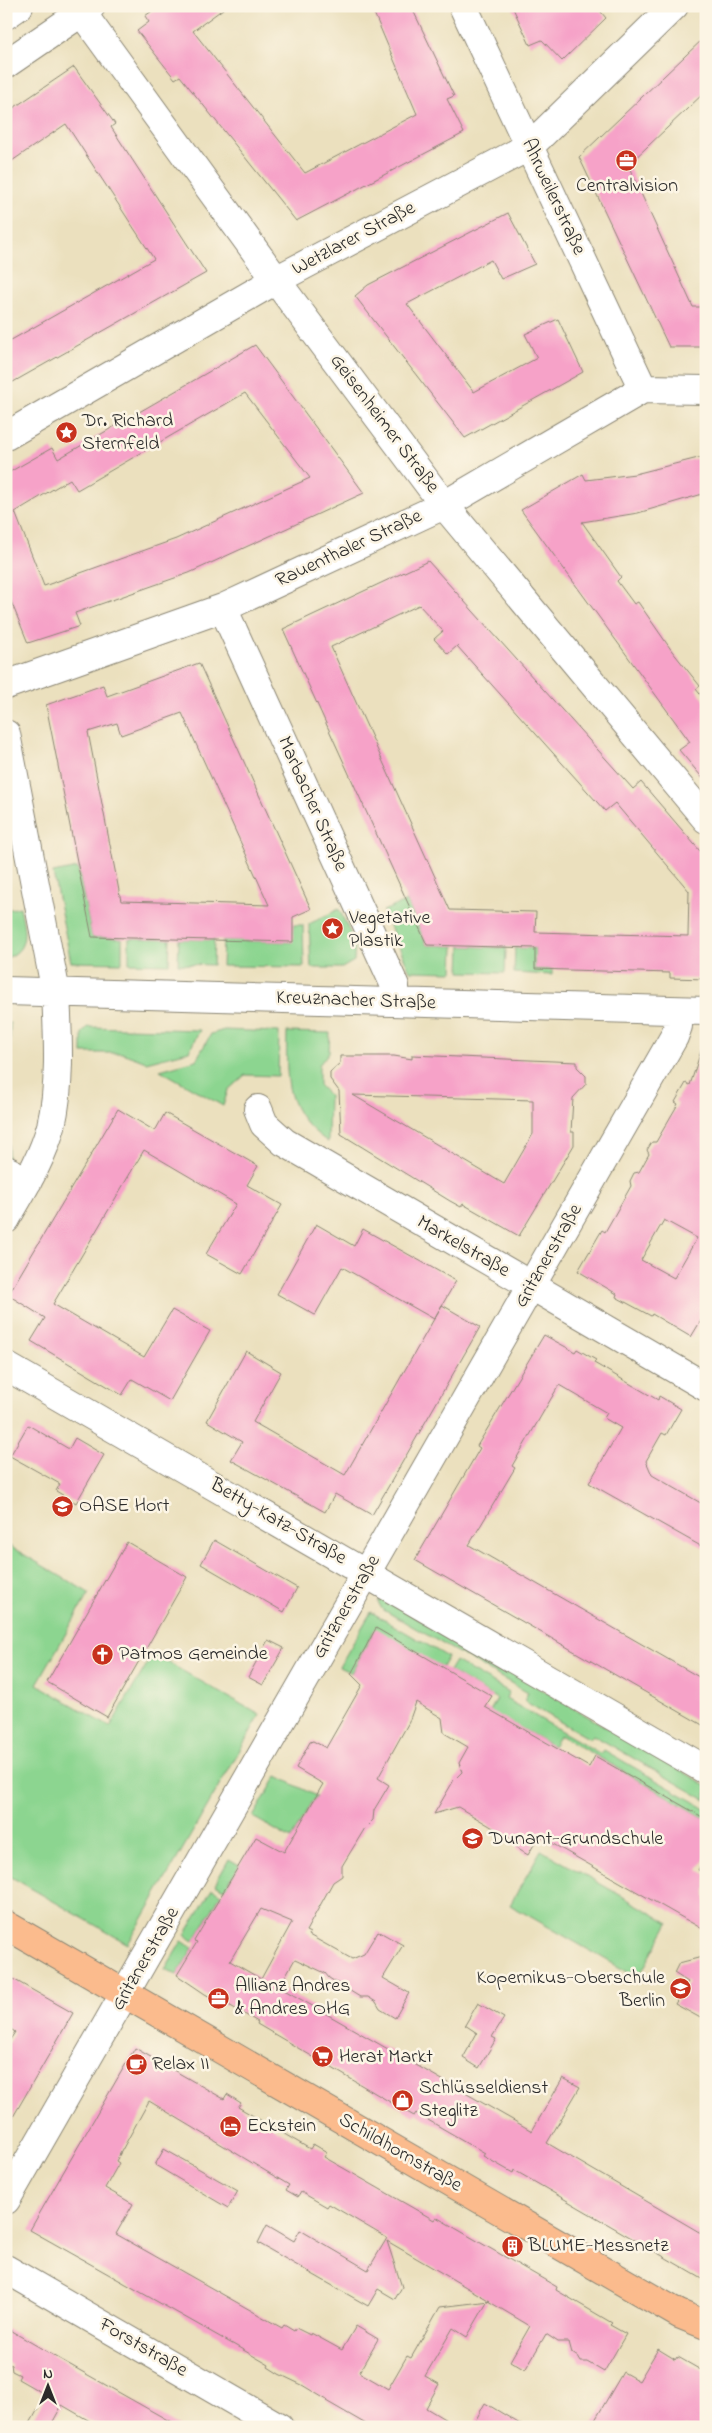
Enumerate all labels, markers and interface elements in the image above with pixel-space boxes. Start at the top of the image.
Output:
street label: Ahrweilerstraße [513,134,593,260]
office icon: Centralvision [615,148,639,172]
place label: Centralvision [576,172,678,201]
street label: Wetzlarer Straße [287,194,421,284]
street label: Geisenheimer Straße [322,348,446,500]
place label: Dr. Richard Sternfeld [81,407,173,459]
place icon: Dr. Richard Sternfeld [54,420,78,444]
street label: Rauenthaler Straße [271,502,427,596]
street label: Marbacher Straße [269,732,355,876]
place label: Vegetative Plastik [348,904,430,956]
place icon: Vegetative Plastik [321,917,345,941]
street label: Kreuznacher Straße [276,984,436,1018]
street label: Gritznerstraße [507,1199,591,1313]
street label: Markelstraße [411,1209,515,1285]
street label: Betty-Katz-Straße [203,1471,352,1573]
place label: OASE Hort [79,1492,170,1521]
school or university icon: OASE Hort [51,1494,75,1518]
street label: Gritznerstraße [305,1550,389,1664]
place label: Patmos Gemeinde [119,1640,268,1669]
church icon: Patmos Gemeinde [91,1642,115,1666]
place label: Dunant-Grundschule [488,1825,663,1854]
school or university icon: Dunant-Grundschule [461,1827,485,1851]
street label: Gritznerstraße [104,1902,188,2016]
place label: Kopernikus-Oberschule Berlin [476,1964,665,2016]
place label: Allianz Andres & Andres OHG [235,1972,350,2024]
school or university icon: Kopernikus-Oberschule Berlin [669,1977,693,2001]
office icon: Allianz Andres & Andres OHG [207,1986,231,2010]
place label: Herat Markt [339,2043,433,2072]
supermarket icon: Herat Markt [311,2045,335,2069]
place label: Relax II [152,2050,210,2079]
cafe icon: Relax II [124,2052,148,2076]
place label: Schlüsseldienst Steglitz [419,2074,548,2127]
shop icon: Schlüsseldienst Steglitz [391,2088,415,2112]
street label: Schildhornstraße [333,2106,467,2200]
place label: Eckstein [247,2112,316,2141]
hotel icon: Eckstein [219,2114,243,2138]
place label: BLUME-Messnetz [527,2232,669,2261]
building icon: BLUME-Messnetz [500,2234,524,2258]
street label: Forststraße [92,2310,193,2385]
north arrow [22,2360,72,2410]
text: N [43,2364,53,2385]

